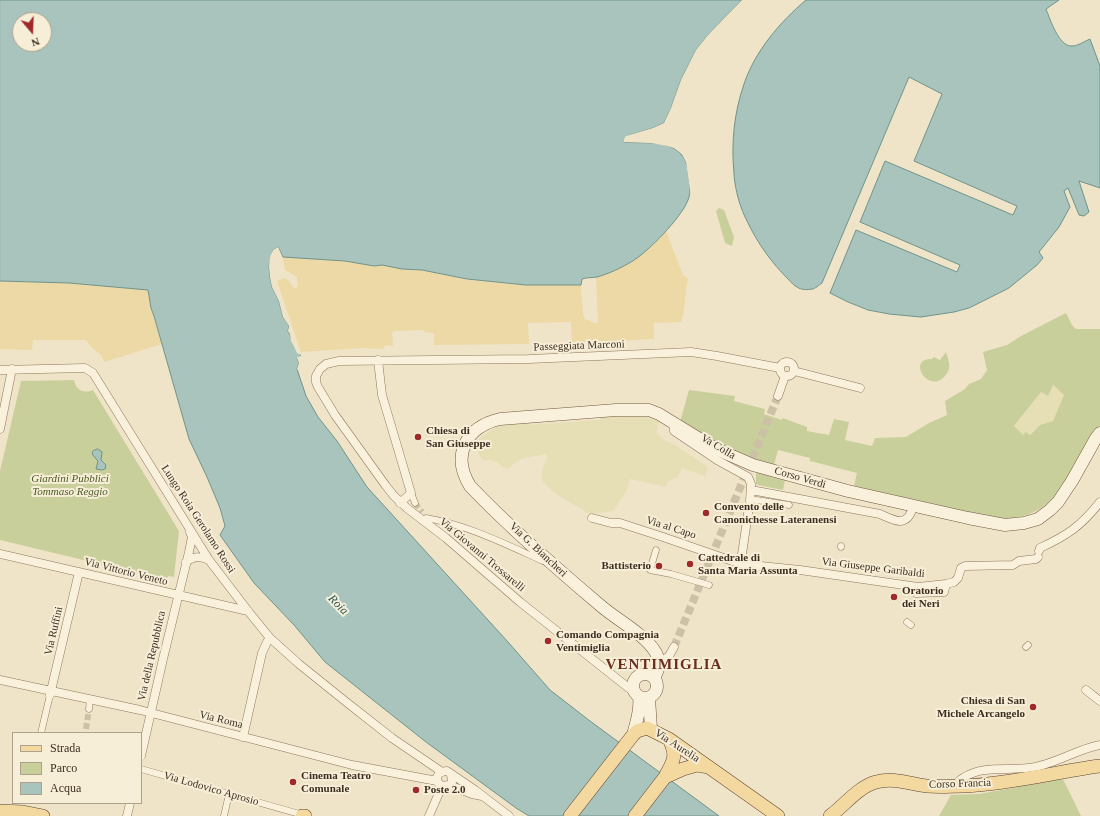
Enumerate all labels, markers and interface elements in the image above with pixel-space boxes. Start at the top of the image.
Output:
north arrow [12,12,52,52]
text: N [30,35,41,49]
street label: Passeggiata Marconi [533,338,625,354]
place label: Chiesa di San Giuseppe [426,424,490,450]
marker: Chiesa di San Giuseppe [413,432,423,442]
street label: Va Colla [698,432,738,462]
street label: Lungo Roia Gerolamo Rossi [158,462,238,576]
street label: Corso Verdi [773,464,827,492]
park label: Giardini Pubblici Tommaso Reggio [31,472,109,498]
place label: Convento delle Canonichesse Lateranensi [714,500,837,526]
marker: Convento delle Canonichesse Lateranensi [701,508,711,518]
street label: Via al Capo [644,514,698,542]
street label: Via Giovanni Trossarelli [436,515,528,595]
street label: Via G. Biancheri [506,520,570,580]
place label: Cattedrale di Santa Maria Assunta [698,551,798,577]
street label: Via Vittorio Veneto [83,555,169,589]
street label: Via Giuseppe Garibaldi [821,555,925,581]
place label: Battisterio [602,559,651,573]
marker: Cattedrale di Santa Maria Assunta [685,559,695,569]
marker: Battisterio [654,561,664,571]
place label: Oratorio dei Neri [902,584,944,610]
water label: Roia [325,592,351,618]
marker: Oratorio dei Neri [889,592,899,602]
street label: Via Ruffini [42,605,66,657]
street label: Via della Repubblica [135,610,169,702]
place label: Comando Compagnia Ventimiglia [556,628,659,654]
marker: Comando Compagnia Ventimiglia [543,636,553,646]
district label: VENTIMIGLIA [606,656,722,674]
place label: Chiesa di San Michele Arcangelo [937,694,1025,720]
marker: Chiesa di San Michele Arcangelo [1028,702,1038,712]
street label: Via Roma [198,708,244,732]
street label: Via Aurelia [652,727,702,765]
legend [12,732,142,804]
text: Strada [50,741,81,755]
text: Parco [50,761,77,775]
street label: Via Lodovico Aprosio [162,769,260,809]
place label: Cinema Teatro Comunale [301,769,371,795]
street label: Corso Francia [929,776,991,792]
marker: Cinema Teatro Comunale [288,777,298,787]
text: Acqua [50,781,81,795]
place label: Poste 2.0 [424,783,466,797]
marker: Poste 2.0 [411,785,421,795]

